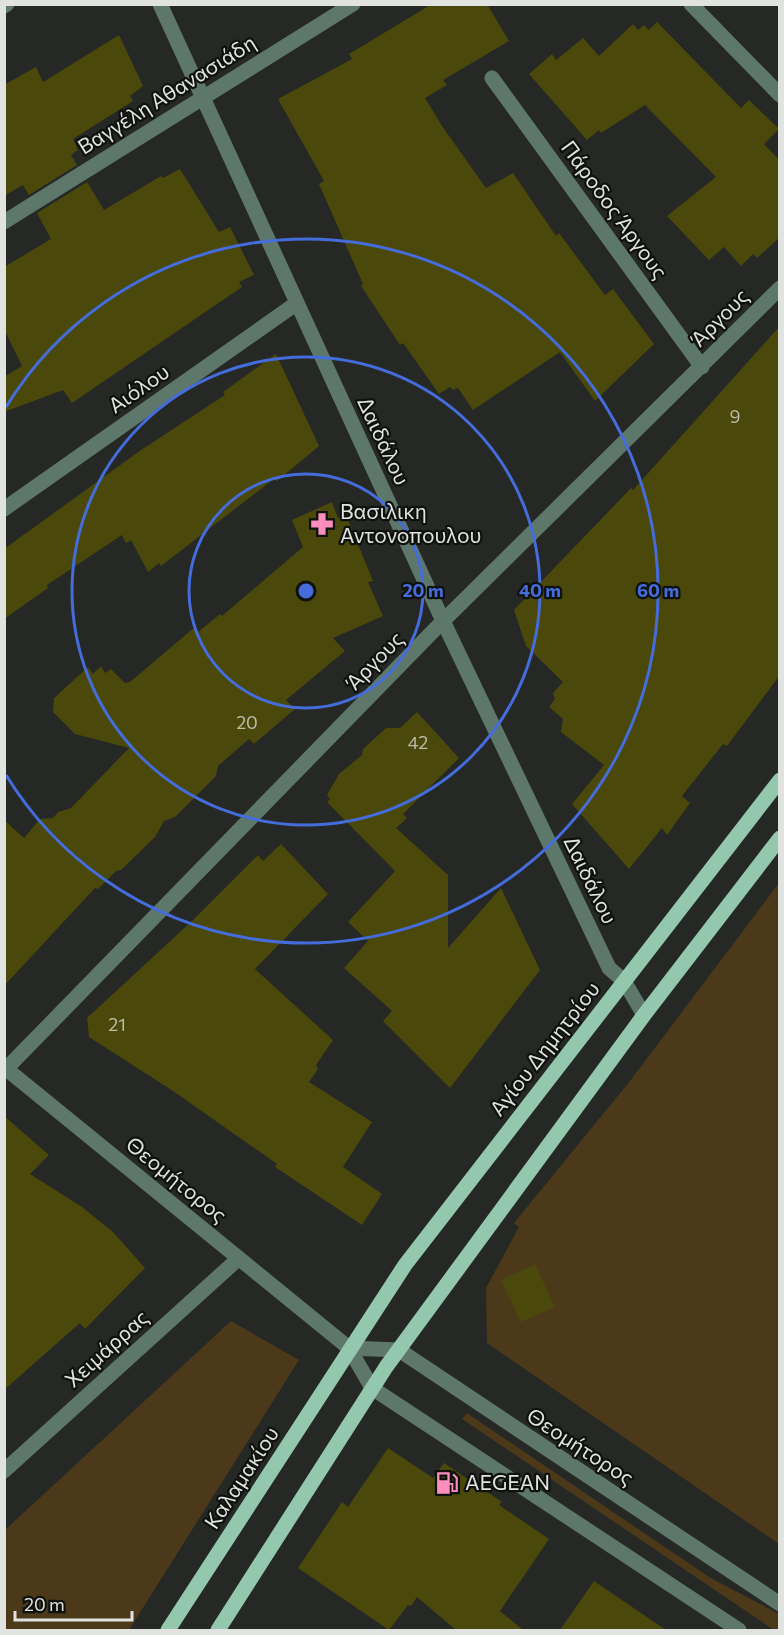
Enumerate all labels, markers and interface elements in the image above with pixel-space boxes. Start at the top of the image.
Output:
street label: Βαγγέλη Αθανασιάδη [73,29,260,159]
street label: Πάροδος Άργους [557,135,674,283]
street label: Άργους [684,283,753,352]
street label: Αιόλου [103,358,173,418]
street label: Δαιδάλου [353,392,416,488]
house number: 9 [730,405,740,427]
place label: Βασιλικη Αντονοπουλου [340,498,481,547]
pharmacy icon: Βασιλικη Αντονοπουλου [309,511,335,537]
text: 20 m [402,579,444,601]
text: 40 m [519,579,561,601]
text: 60 m [637,579,679,601]
centre of rings [296,581,316,601]
street label: Άργους [339,626,408,695]
house number: 20 [236,711,258,733]
house number: 42 [408,731,428,753]
street label: Δαιδάλου [559,831,623,927]
street label: Αγίου Δημητρίου [484,976,604,1120]
house number: 21 [108,1013,126,1035]
street label: Θεομήτορος [122,1131,232,1227]
street label: Χειμάρρας [59,1304,153,1392]
street label: Θεομήτορος [523,1402,639,1489]
street label: Καλαμακίου [198,1421,283,1533]
place label: AEGEAN [465,1469,550,1494]
fuel station icon: AEGEAN [434,1470,460,1496]
scale bar [15,1584,132,1622]
text: 20 m [24,1593,65,1615]

